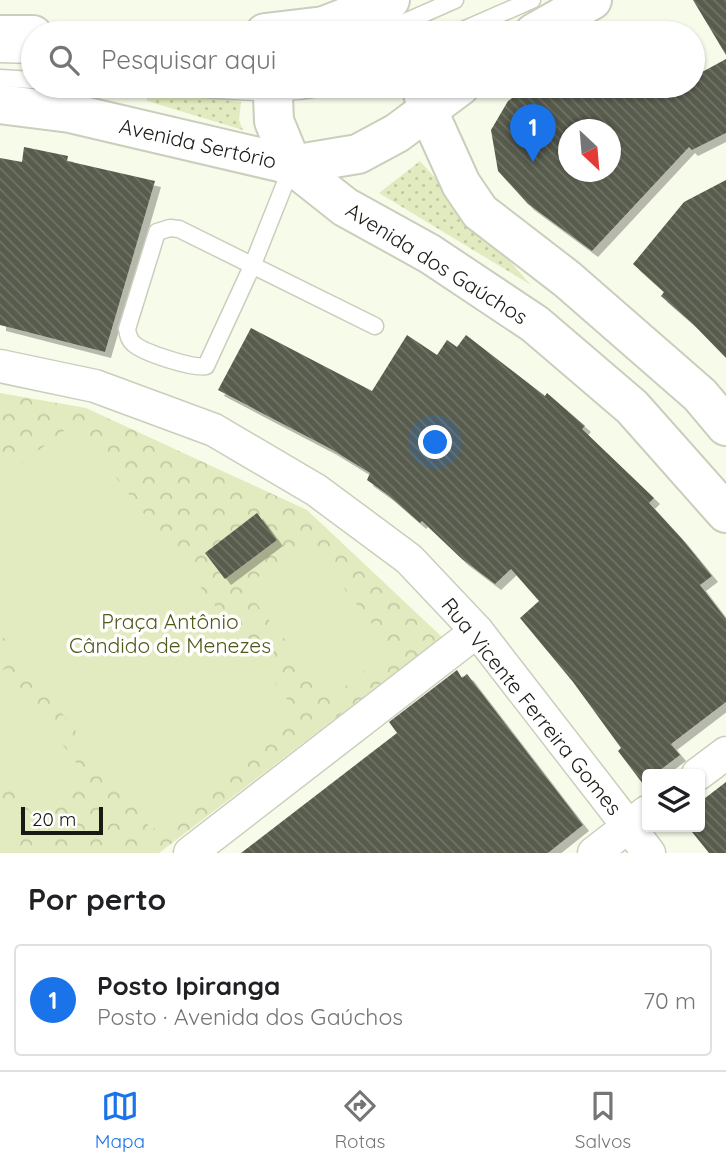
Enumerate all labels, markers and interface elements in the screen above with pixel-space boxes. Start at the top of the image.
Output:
search box [21,21,705,98]
icon: search [45,41,83,79]
text: Pesquisar aqui [101,43,276,76]
pin: 1 [510,104,556,162]
street label: Avenida Sertório [117,112,279,174]
north arrow [558,119,621,182]
street label: Avenida dos Gaúchos [341,196,533,330]
your location [418,425,452,459]
street label: Rua Vicente Ferreira Gomes [436,592,628,820]
park label: Praça Antônio Cândido de Menezes [69,608,271,658]
map controls [642,769,705,832]
button: layers [642,769,705,832]
scale bar [21,804,103,836]
text: 20 m [32,807,76,831]
text: Por perto [28,880,166,918]
text: Posto Ipiranga [97,969,280,1002]
text: 1 [49,986,57,1015]
text: 70 m [643,986,696,1015]
text: Posto · Avenida dos Gaúchos [97,1002,403,1031]
tab: Mapa [95,1087,145,1153]
tab: Rotas [334,1087,385,1153]
tab: Salvos [575,1087,631,1153]

